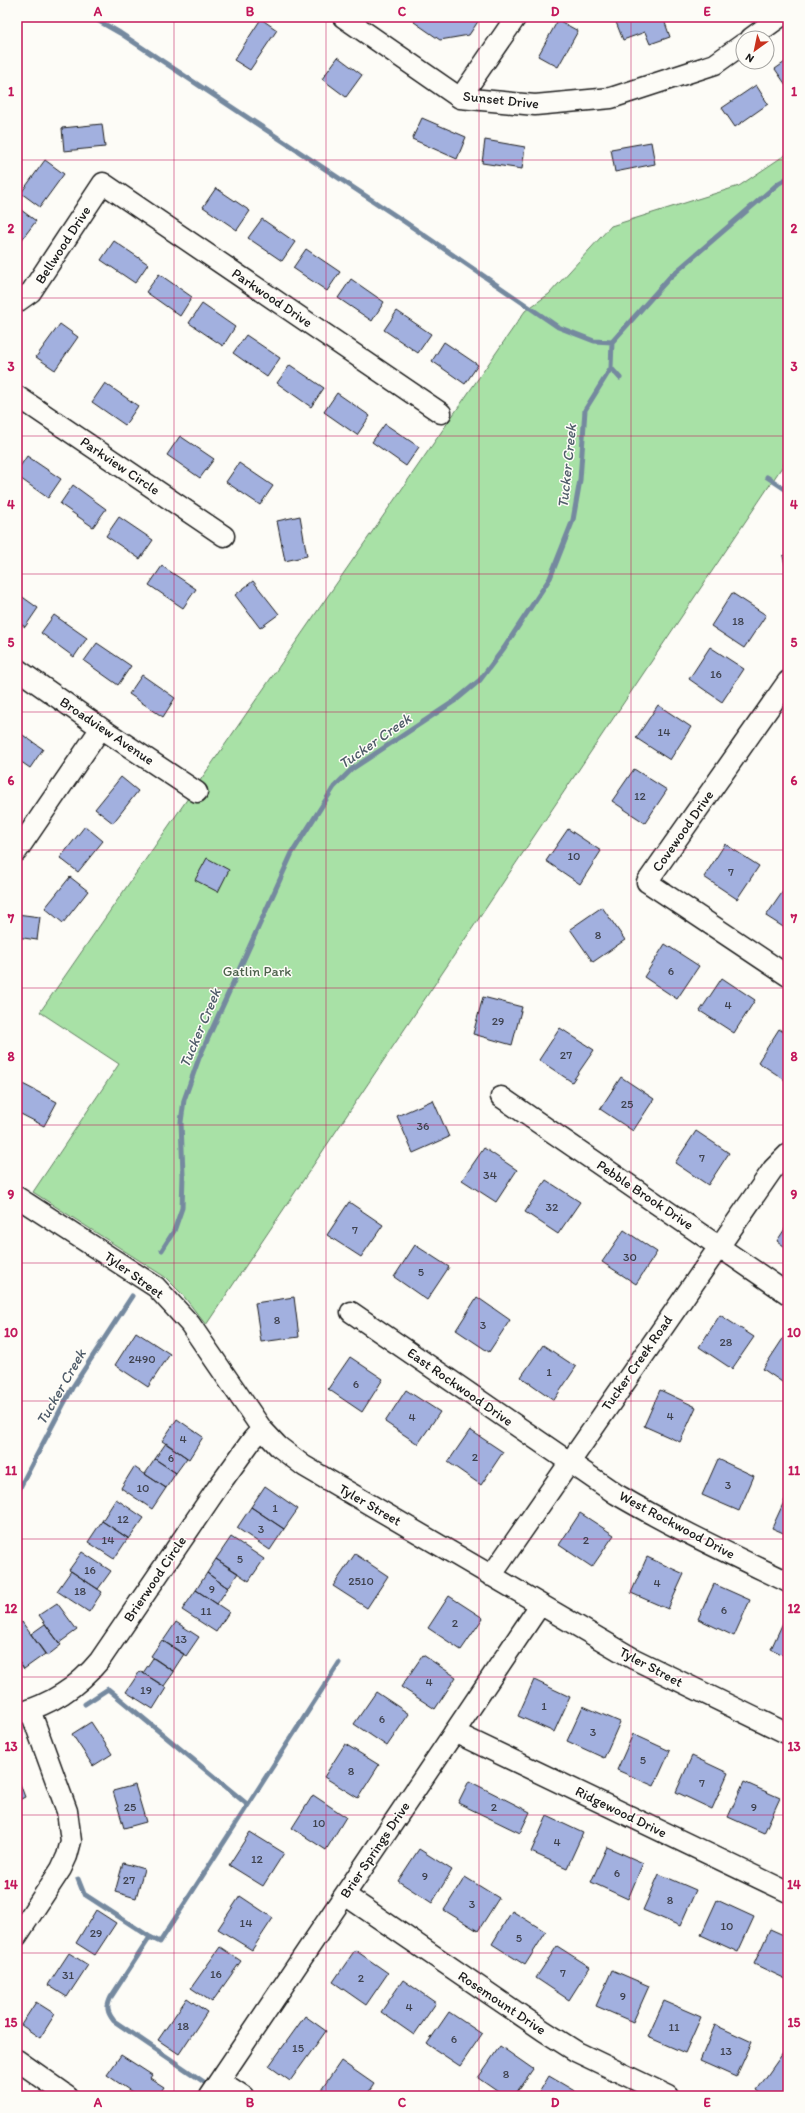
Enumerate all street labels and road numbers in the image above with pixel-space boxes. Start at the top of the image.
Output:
street label: Sunset Drive [462,88,540,112]
street label: Bellwood Drive [31,203,95,287]
street label: Parkwood Drive [229,265,316,331]
street label: Parkview Circle [77,433,163,499]
street label: Broadview Avenue [57,693,158,769]
street label: Covewood Drive [649,787,717,875]
street label: Pebble Brook Drive [593,1156,697,1234]
street label: Tyler Street [101,1248,167,1302]
street label: Tucker Creek Road [598,1312,676,1414]
street label: East Rockwood Drive [404,1344,516,1430]
street label: Tyler Street [336,1480,404,1530]
street label: West Rockwood Drive [616,1487,738,1563]
street label: Brierwood Circle [120,1533,190,1625]
street label: Tyler Street [616,1643,686,1691]
street label: Ridgewood Drive [573,1783,670,1842]
street label: Brier Springs Drive [336,1798,414,1902]
street label: Rosemount Drive [455,1967,549,2039]

